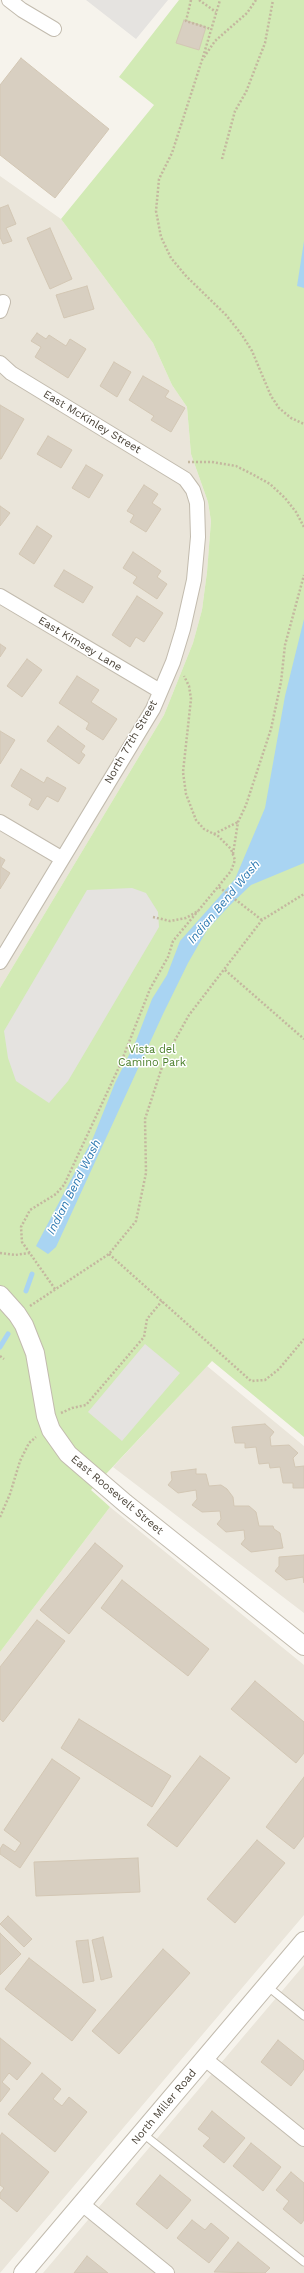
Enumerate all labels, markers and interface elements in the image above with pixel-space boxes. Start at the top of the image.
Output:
street label: East McKinley Street [41,388,143,456]
street label: East Kimsey Lane [36,614,124,674]
street label: North 77th Street [102,698,160,786]
water label: Indian Bend Wash [185,857,263,947]
park label: Vista del Camino Park [118,1043,186,1069]
water label: Indian Bend Wash [44,1137,104,1237]
street label: East Roosevelt Street [68,1453,166,1537]
street label: North Miller Road [129,2067,199,2147]

